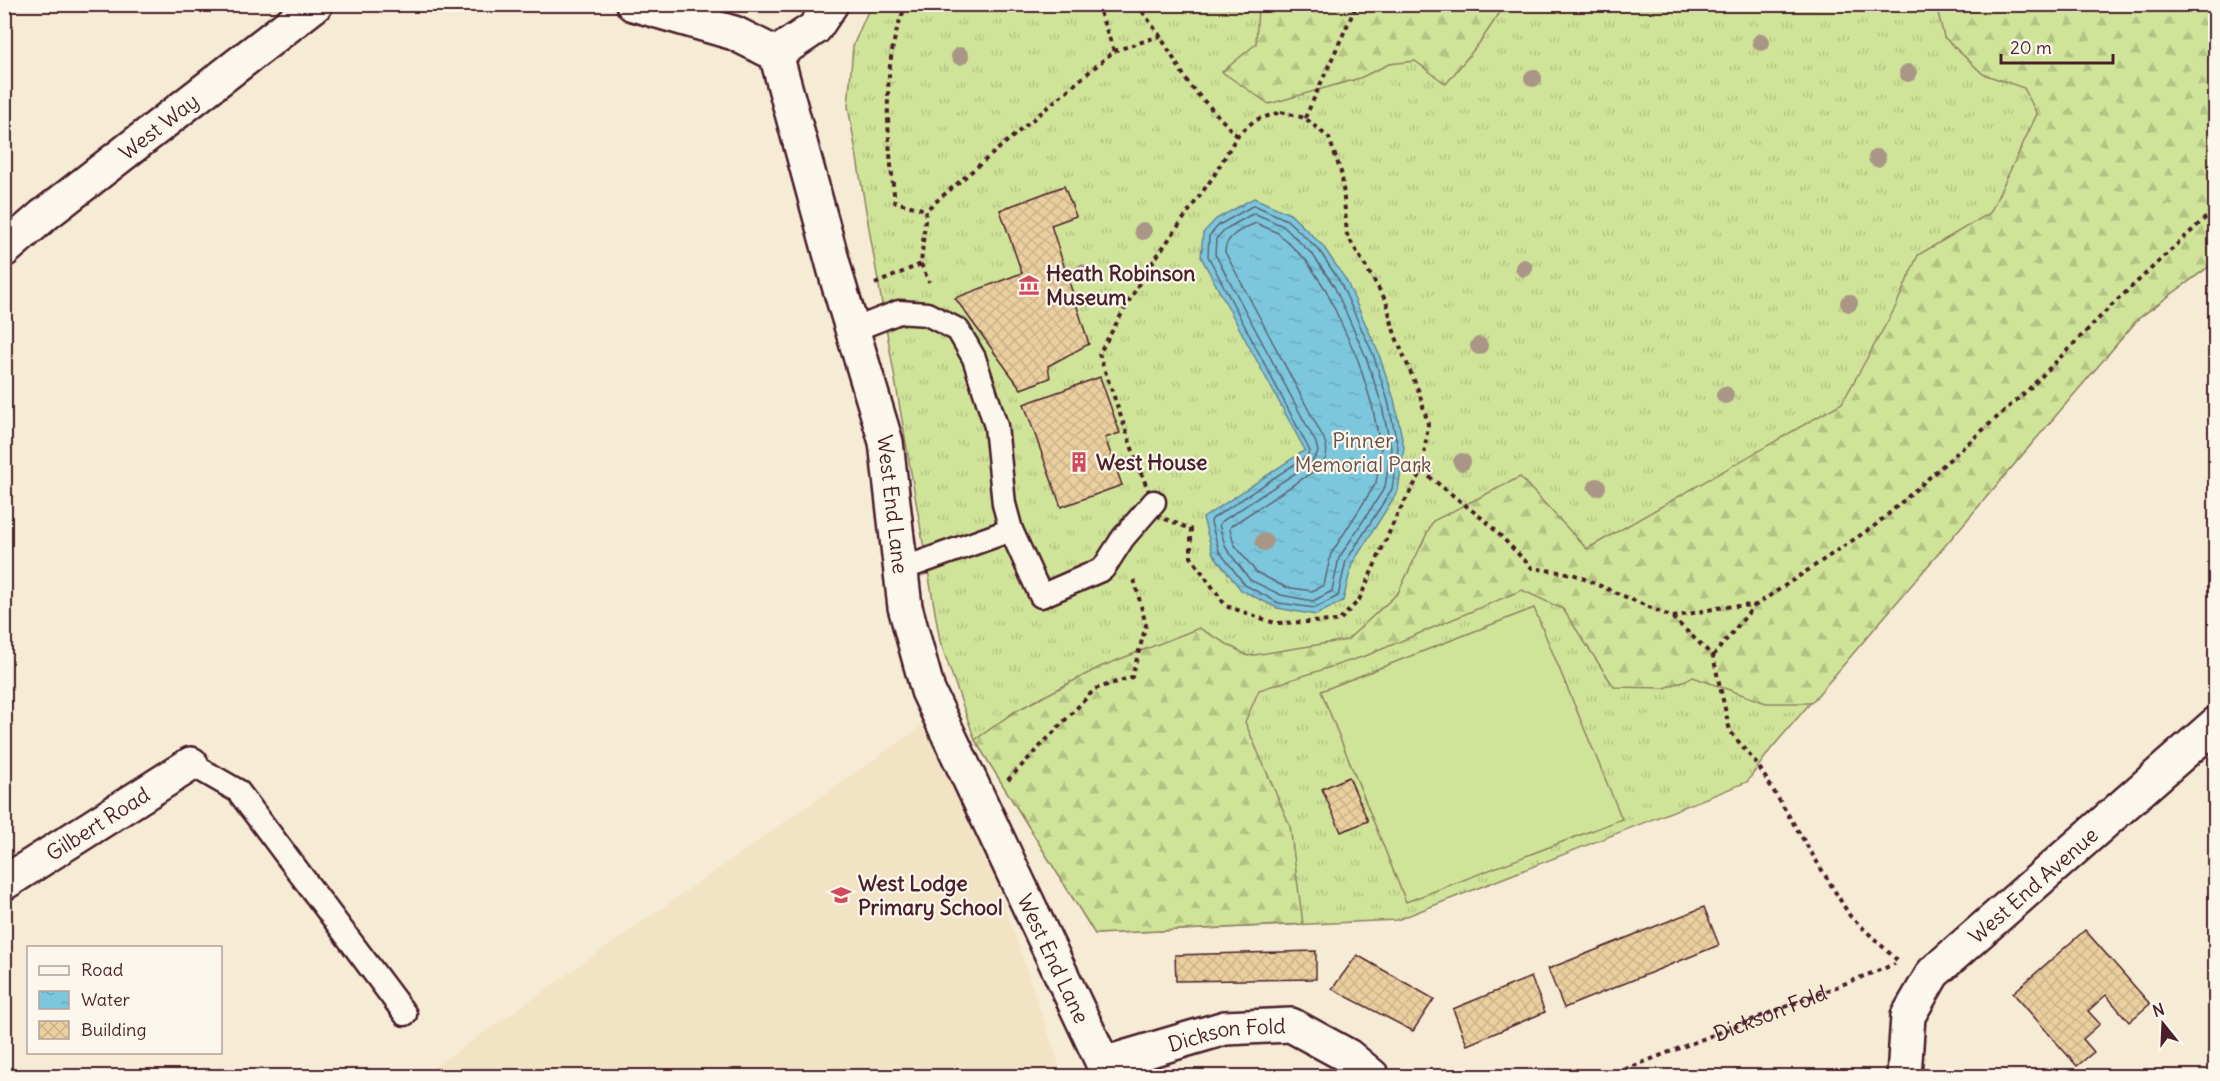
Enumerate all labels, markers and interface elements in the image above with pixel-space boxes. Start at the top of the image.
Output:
scale bar [2001,27,2114,65]
text: 20 m [2010,36,2052,59]
street label: West Way [113,87,204,166]
place label: Heath Robinson Museum [1046,260,1195,311]
museum icon: Heath Robinson Museum [1017,273,1041,297]
park label: Pinner Memorial Park [1295,427,1431,478]
street label: West End Lane [872,433,915,575]
place label: West House [1096,449,1207,476]
building icon: West House [1067,450,1091,474]
street label: Gilbert Road [41,780,154,866]
street label: West End Avenue [1963,821,2103,949]
place label: West Lodge Primary School [858,870,1003,921]
school or university icon: West Lodge Primary School [829,883,853,907]
street label: West End Lane [1012,889,1096,1027]
legend [27,946,222,1054]
text: Road [81,958,124,981]
street label: Dickson Fold [1710,978,1831,1047]
text: Water [81,988,131,1011]
north arrow [2133,994,2193,1054]
text: N [2150,999,2167,1021]
street label: Dickson Fold [1165,1012,1286,1058]
text: Building [81,1018,146,1041]

